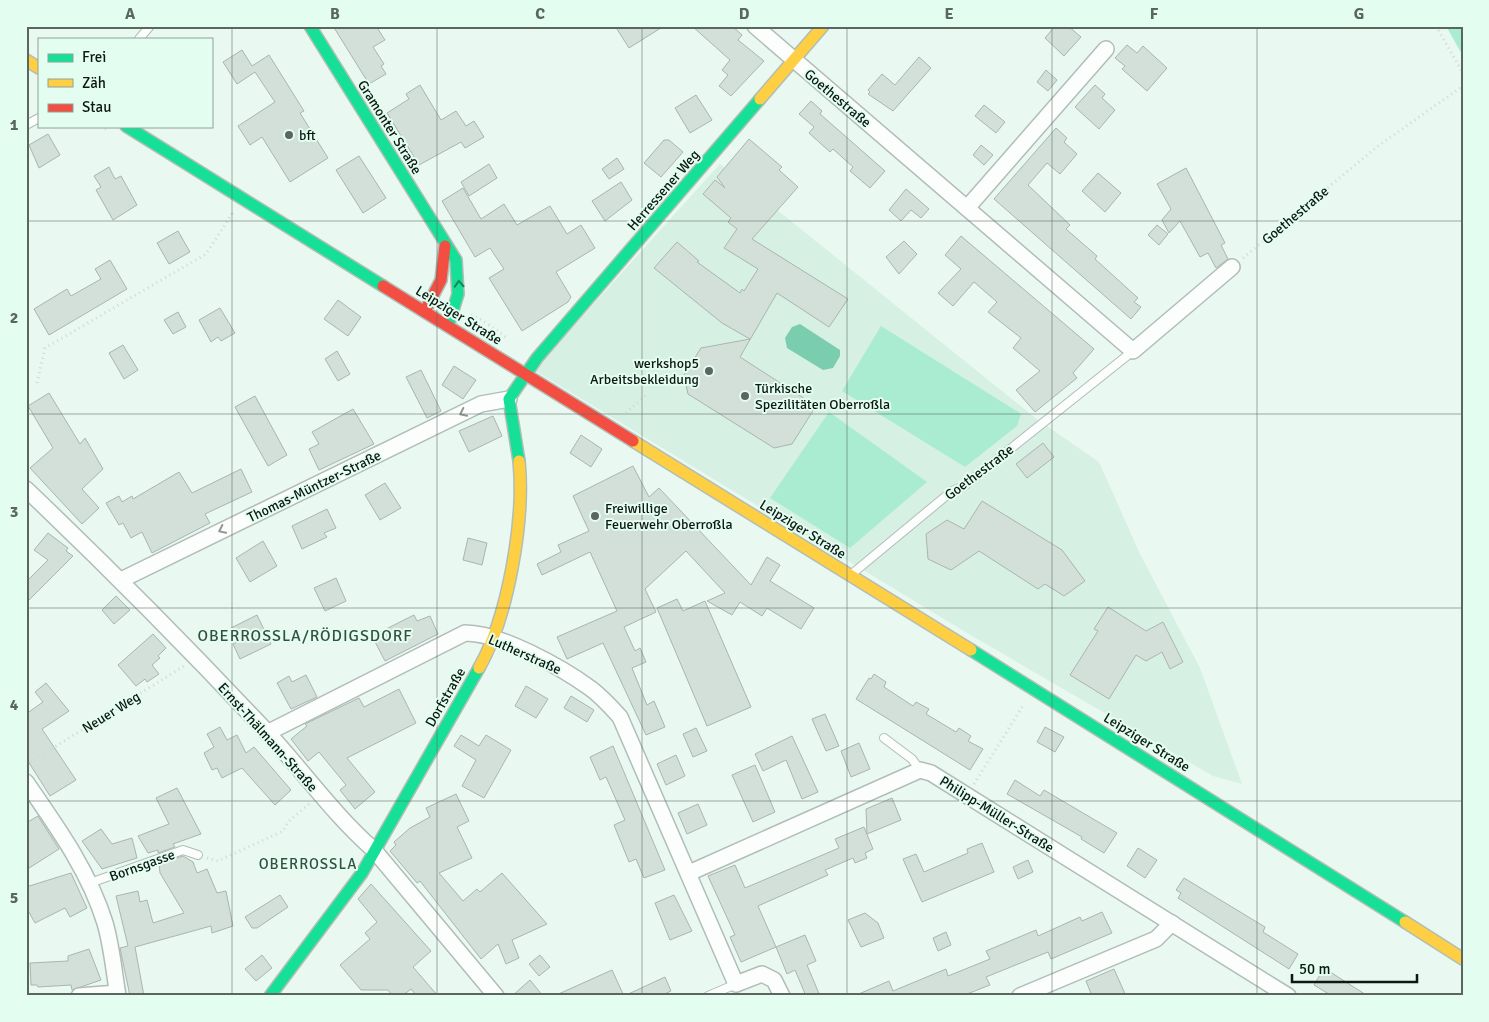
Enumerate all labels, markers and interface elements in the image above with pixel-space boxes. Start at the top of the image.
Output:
text: A [125,4,136,24]
text: B [330,4,340,24]
text: C [535,4,545,24]
text: D [739,4,750,24]
text: E [944,4,954,24]
text: F [1150,4,1159,24]
text: G [1354,4,1364,24]
legend [38,38,212,128]
text: Frei [82,48,106,66]
street label: Goethestraße [801,66,874,131]
text: Zäh [82,74,106,92]
street label: Gramonter Straße [354,77,425,178]
text: Stau [82,98,111,116]
text: 1 [10,115,19,135]
place label: bft [299,127,316,144]
marker: bft [283,129,295,141]
street label: Herressener Weg [624,146,703,234]
street label: Goethestraße [1259,183,1332,248]
one-way arrow [453,280,464,288]
street label: Leipziger Straße [412,282,505,349]
text: 2 [10,308,18,328]
place label: werkshop5 Arbeitsbekleidung [590,355,699,388]
marker: werkshop5 Arbeitsbekleidung [703,365,715,377]
place label: Türkische Spezilitäten Oberroßla [755,380,890,413]
marker: Türkische Spezilitäten Oberroßla [739,390,751,402]
one-way arrow [459,407,468,417]
street label: Goethestraße [942,441,1017,504]
street label: Thomas-Müntzer-Straße [245,447,384,526]
street label: Leipziger Straße [756,496,849,563]
place label: Freiwillige Feuerwehr Oberroßla [605,500,733,533]
text: 3 [10,502,18,522]
marker: Freiwillige Feuerwehr Oberroßla [589,510,601,522]
one-way arrow [218,524,227,535]
district label: OBERROSSLA/RÖDIGSDORF [197,626,413,646]
street label: Lutherstraße [486,631,564,678]
street label: Dorfstraße [422,665,469,730]
street label: Ernst-Thälmann-Straße [214,679,321,795]
street label: Neuer Weg [79,688,143,737]
text: 4 [10,695,19,715]
street label: Leipziger Straße [1100,709,1193,776]
street label: Philipp-Müller-Straße [936,772,1057,856]
street label: Bornsgasse [107,846,177,885]
district label: OBERROSSLA [259,855,357,873]
text: 5 [10,888,18,908]
scale bar [1292,952,1416,984]
text: 50 m [1299,960,1330,978]

